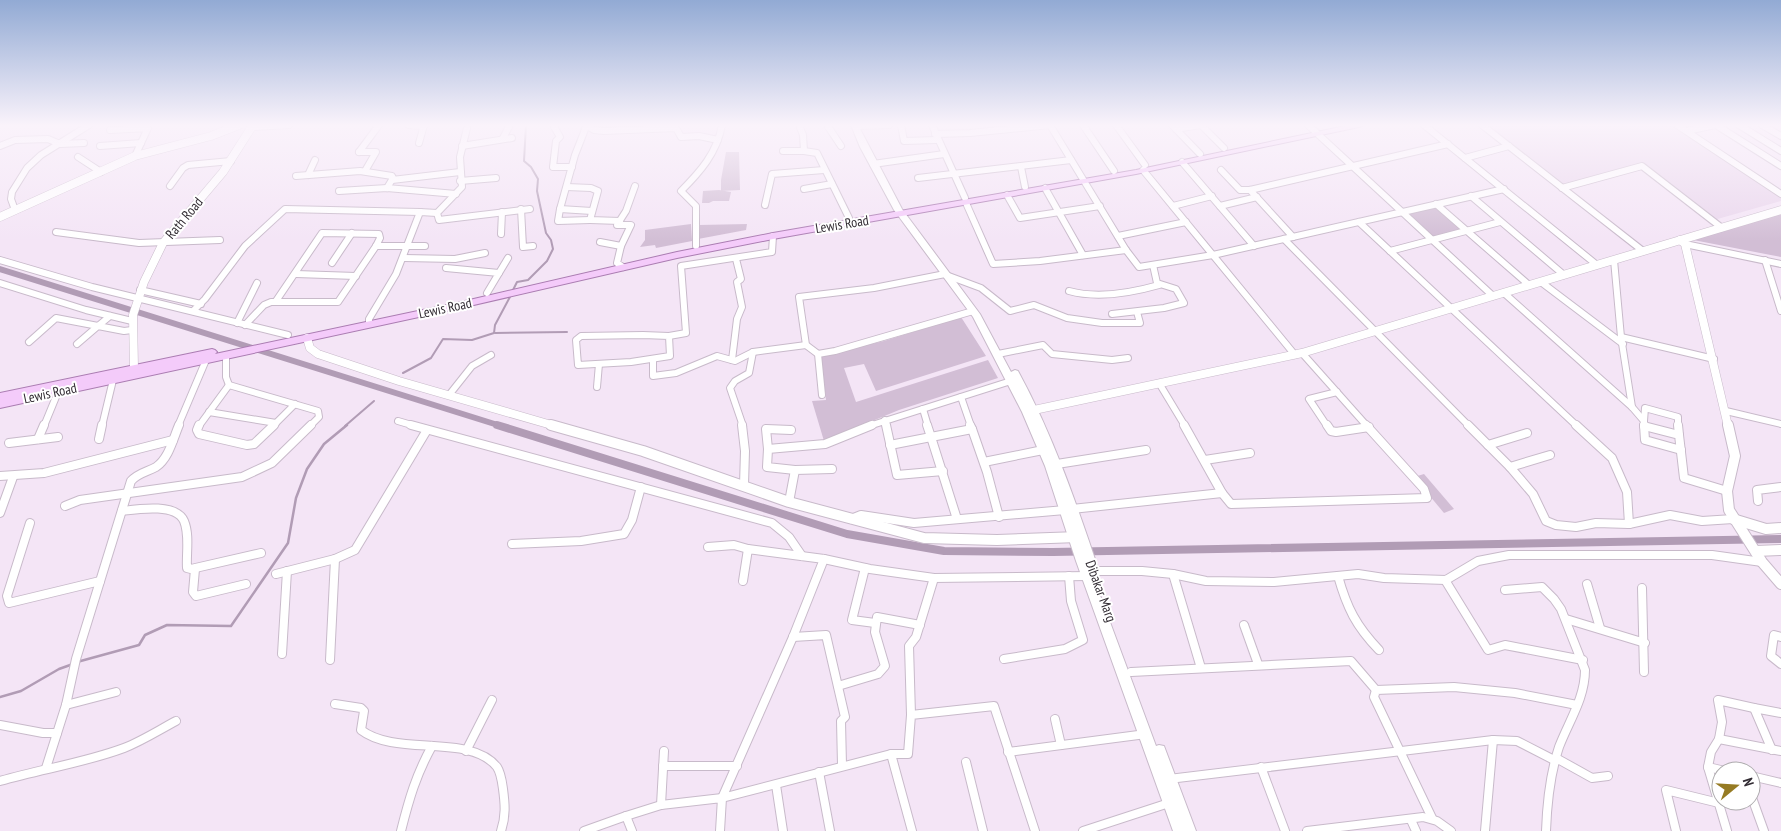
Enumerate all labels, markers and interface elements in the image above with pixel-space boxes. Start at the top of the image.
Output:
street label: Rath Road [161,193,207,243]
street label: Lewis Road [814,211,870,237]
street label: Lewis Road [417,294,473,322]
street label: Lewis Road [22,379,78,407]
street label: Dibakar Marg [1082,558,1120,624]
north arrow [1711,761,1761,811]
text: N [1739,776,1758,788]

